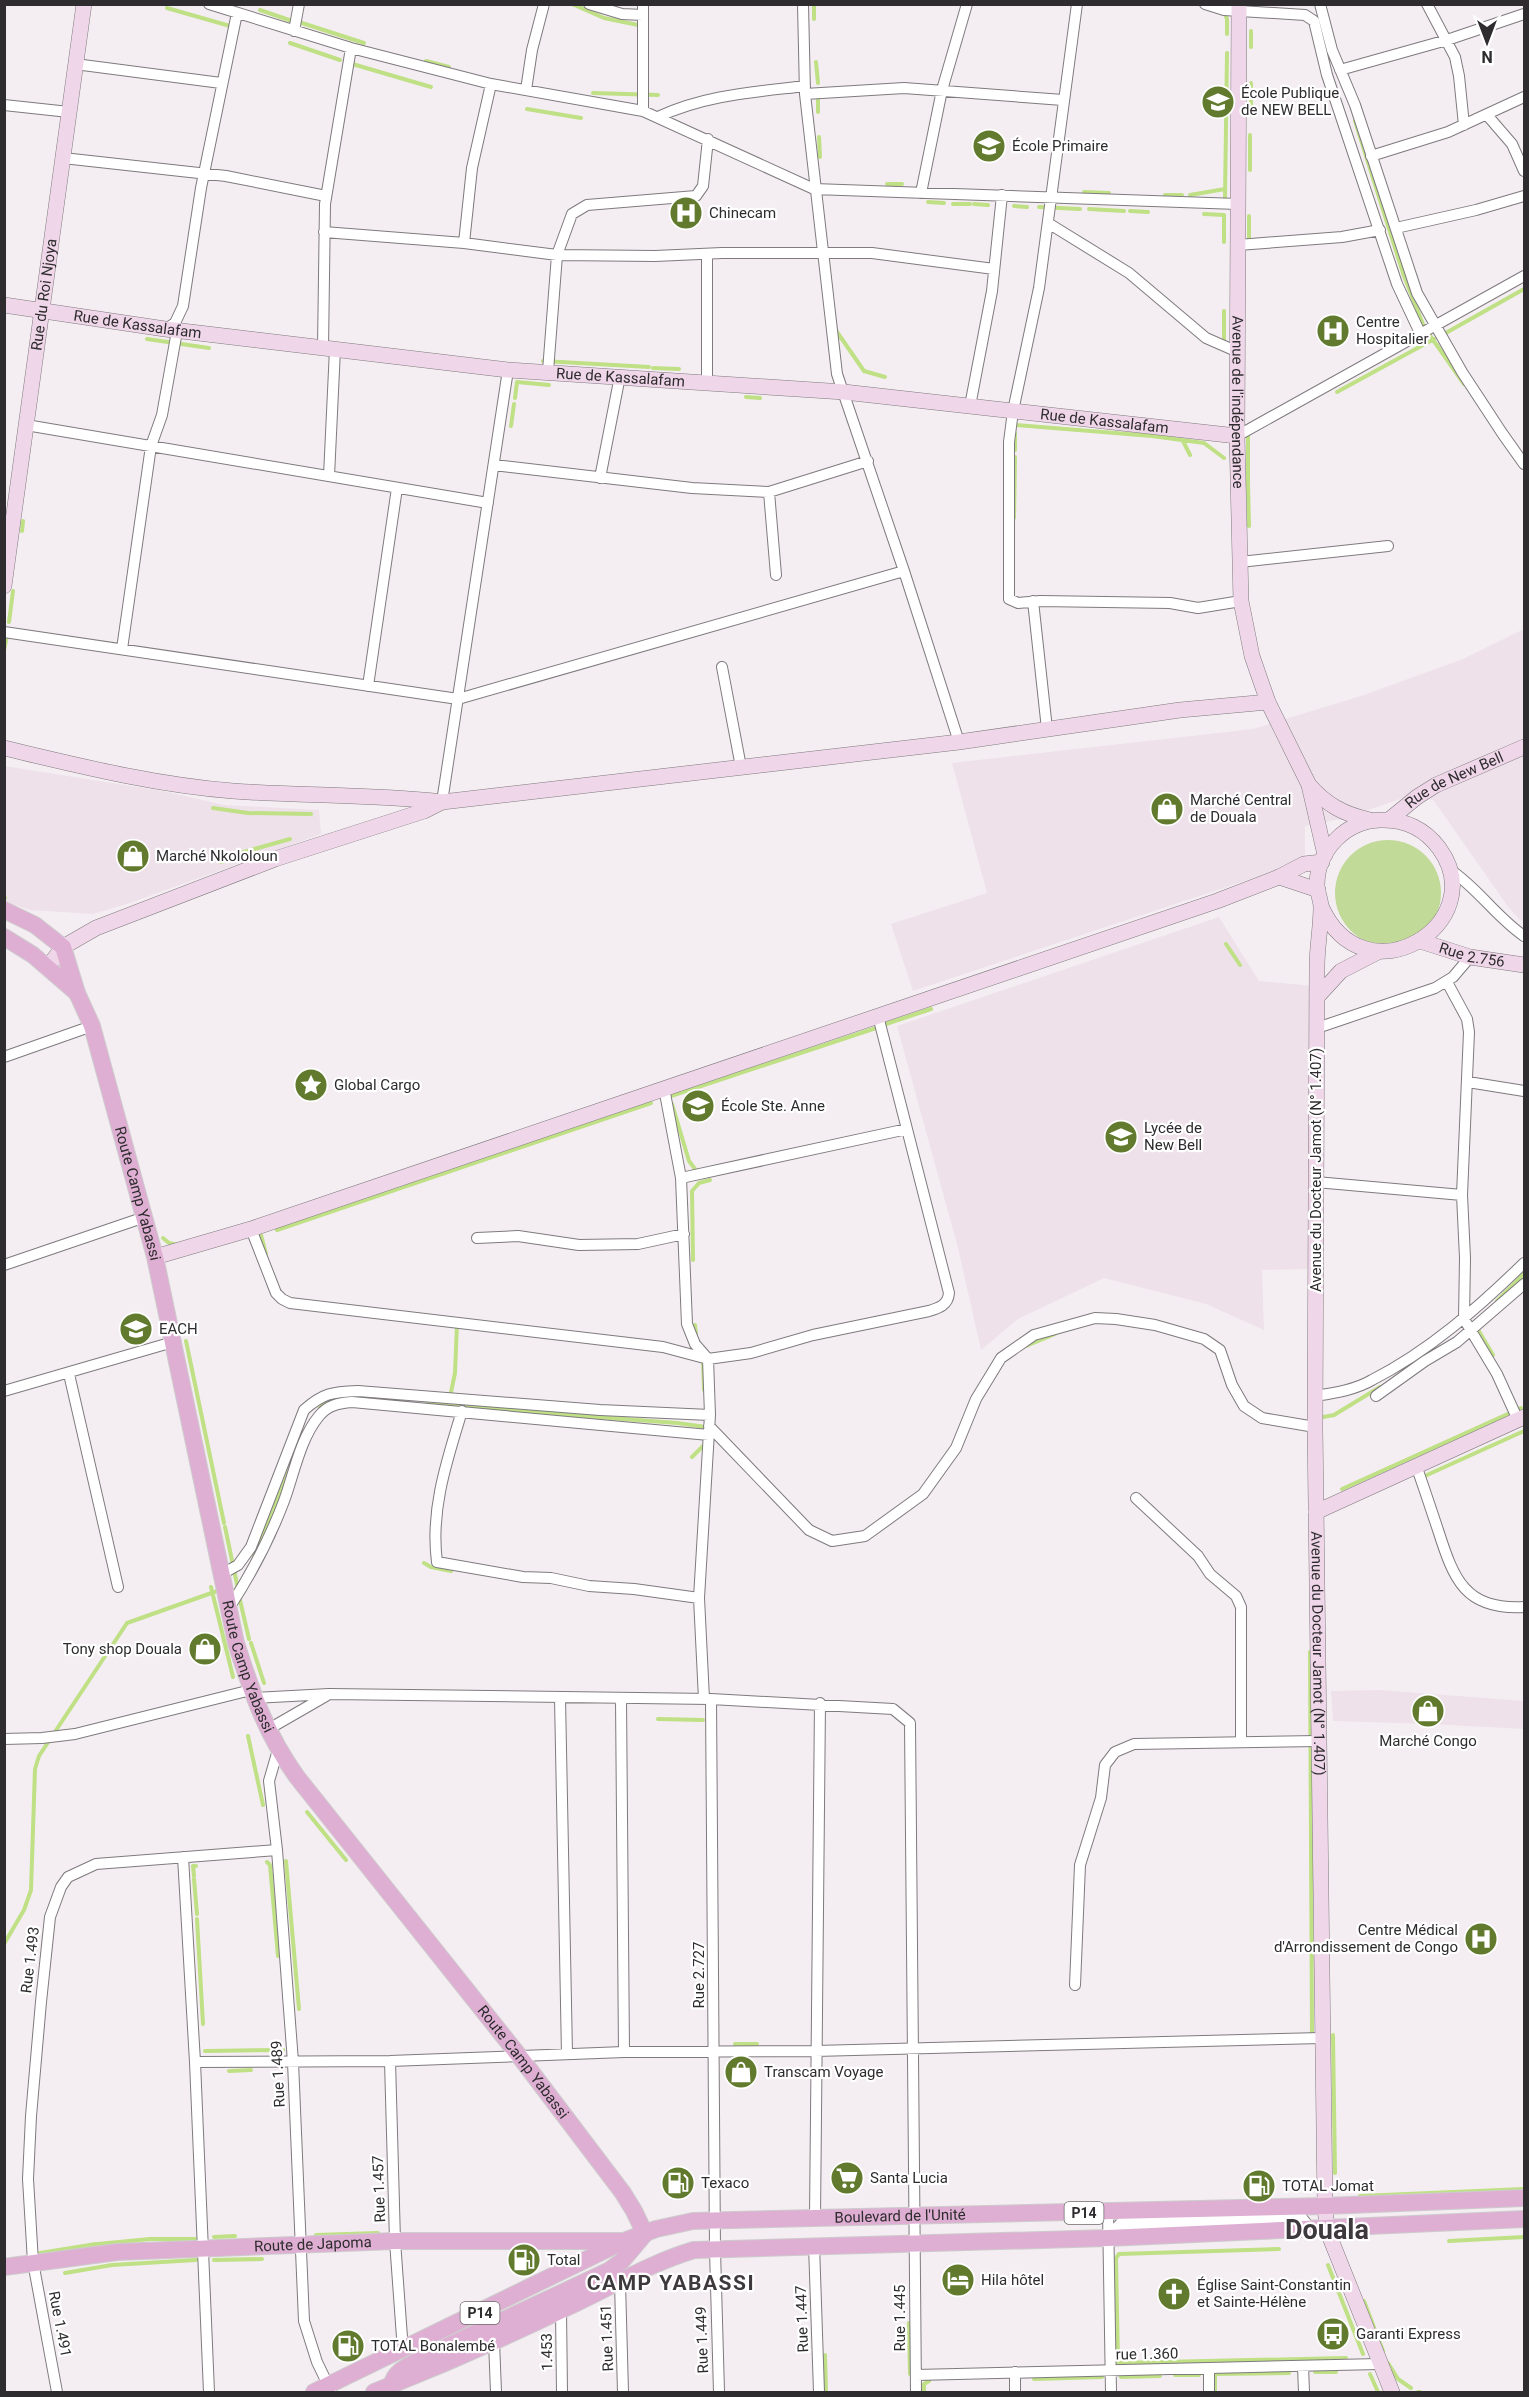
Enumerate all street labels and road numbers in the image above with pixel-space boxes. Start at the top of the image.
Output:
street label: Rue du Roi Njoya [27,238,61,352]
street label: Rue de Kassalafam [72,306,203,342]
street label: Avenue de l'indépendance [1228,315,1247,489]
street label: Rue de Kassalafam [556,364,686,391]
street label: Rue de Kassalafam [1039,405,1170,437]
street label: Rue de New Bell [1401,748,1506,812]
street label: Rue 2.756 [1437,939,1506,971]
street label: Avenue du Docteur Jamot (N° 1.407) [1307,1048,1325,1292]
street label: Route Camp Yabassi [111,1124,165,1262]
street label: Avenue du Docteur Jamot (N° 1.407) [1307,1531,1328,1776]
street label: Route Camp Yabassi [218,1599,278,1736]
street label: Rue 1.493 [17,1926,43,1994]
street label: Rue 2.727 [690,1942,708,2008]
street label: Route Camp Yabassi [474,2002,573,2122]
street label: Rue 1.489 [267,2040,289,2108]
street label: Rue 1.457 [369,2155,389,2223]
road number: P14 [1064,2202,1104,2224]
street label: Boulevard de l'Unité [834,2206,966,2227]
street label: Route de Japoma [254,2233,372,2256]
street label: Rue 1.447 [792,2285,812,2353]
street label: Rue 1.445 [891,2285,909,2351]
street label: Rue 1.491 [45,2289,75,2359]
road number: P14 [460,2302,500,2324]
street label: Rue 1.451 [597,2304,617,2372]
street label: Rue 1.449 [692,2306,712,2374]
street label: 1.453 [538,2333,556,2371]
street label: rue 1.360 [1115,2344,1179,2364]

